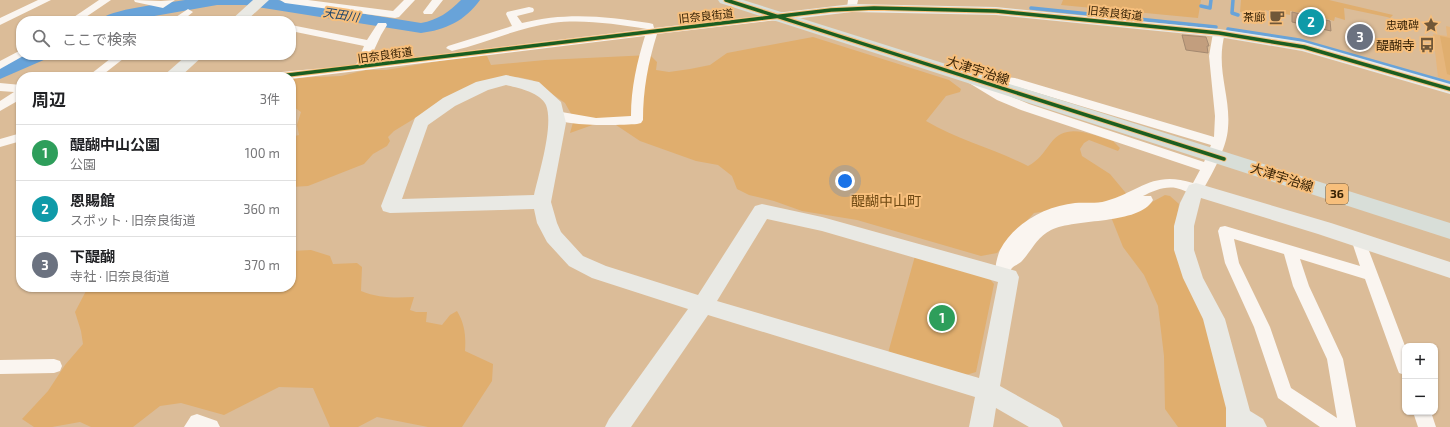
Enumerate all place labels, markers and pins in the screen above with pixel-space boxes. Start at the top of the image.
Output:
pin: 2 [1298,7,1324,37]
cafe icon: 茶廊 [1268,8,1286,26]
place label: 茶廊 [1243,10,1265,23]
place icon: 忠魂碑 [1422,16,1440,34]
place label: 忠魂碑 [1386,18,1419,31]
pin: 3 [1347,22,1373,52]
bus stop icon: 醍醐寺 [1418,36,1436,54]
place label: 醍醐寺 [1376,37,1415,53]
pin: 1 [929,303,955,333]

